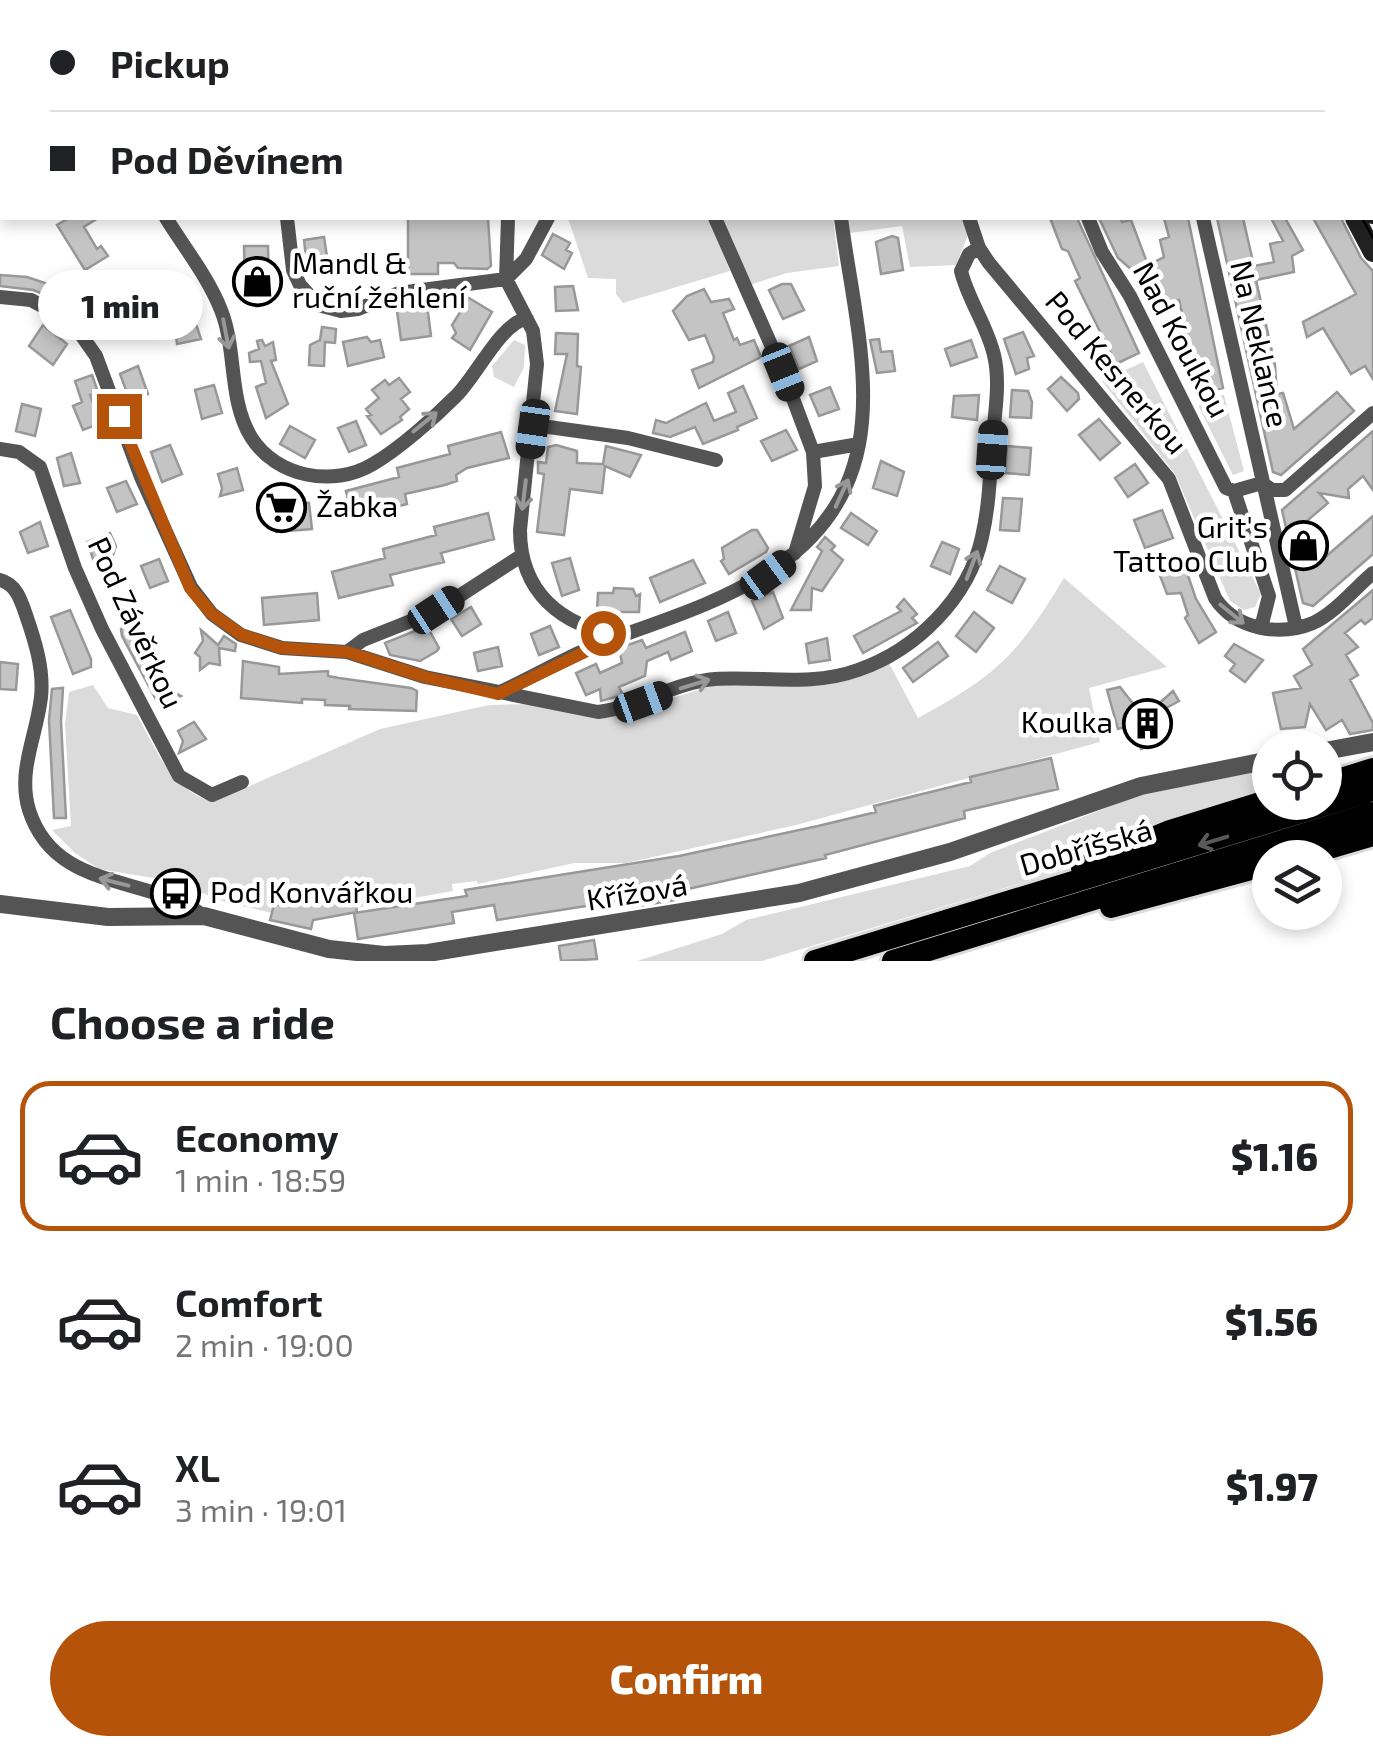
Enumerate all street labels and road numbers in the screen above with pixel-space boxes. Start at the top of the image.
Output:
street label: Nad Koulkou [1127,255,1239,423]
street label: Na Neklance [1224,257,1298,431]
street label: Pod Kesnerkou [1039,283,1196,461]
street label: Pod Závěrkou [81,531,192,713]
street label: Dobříšská [1015,810,1156,882]
street label: Křížová [584,865,690,917]

